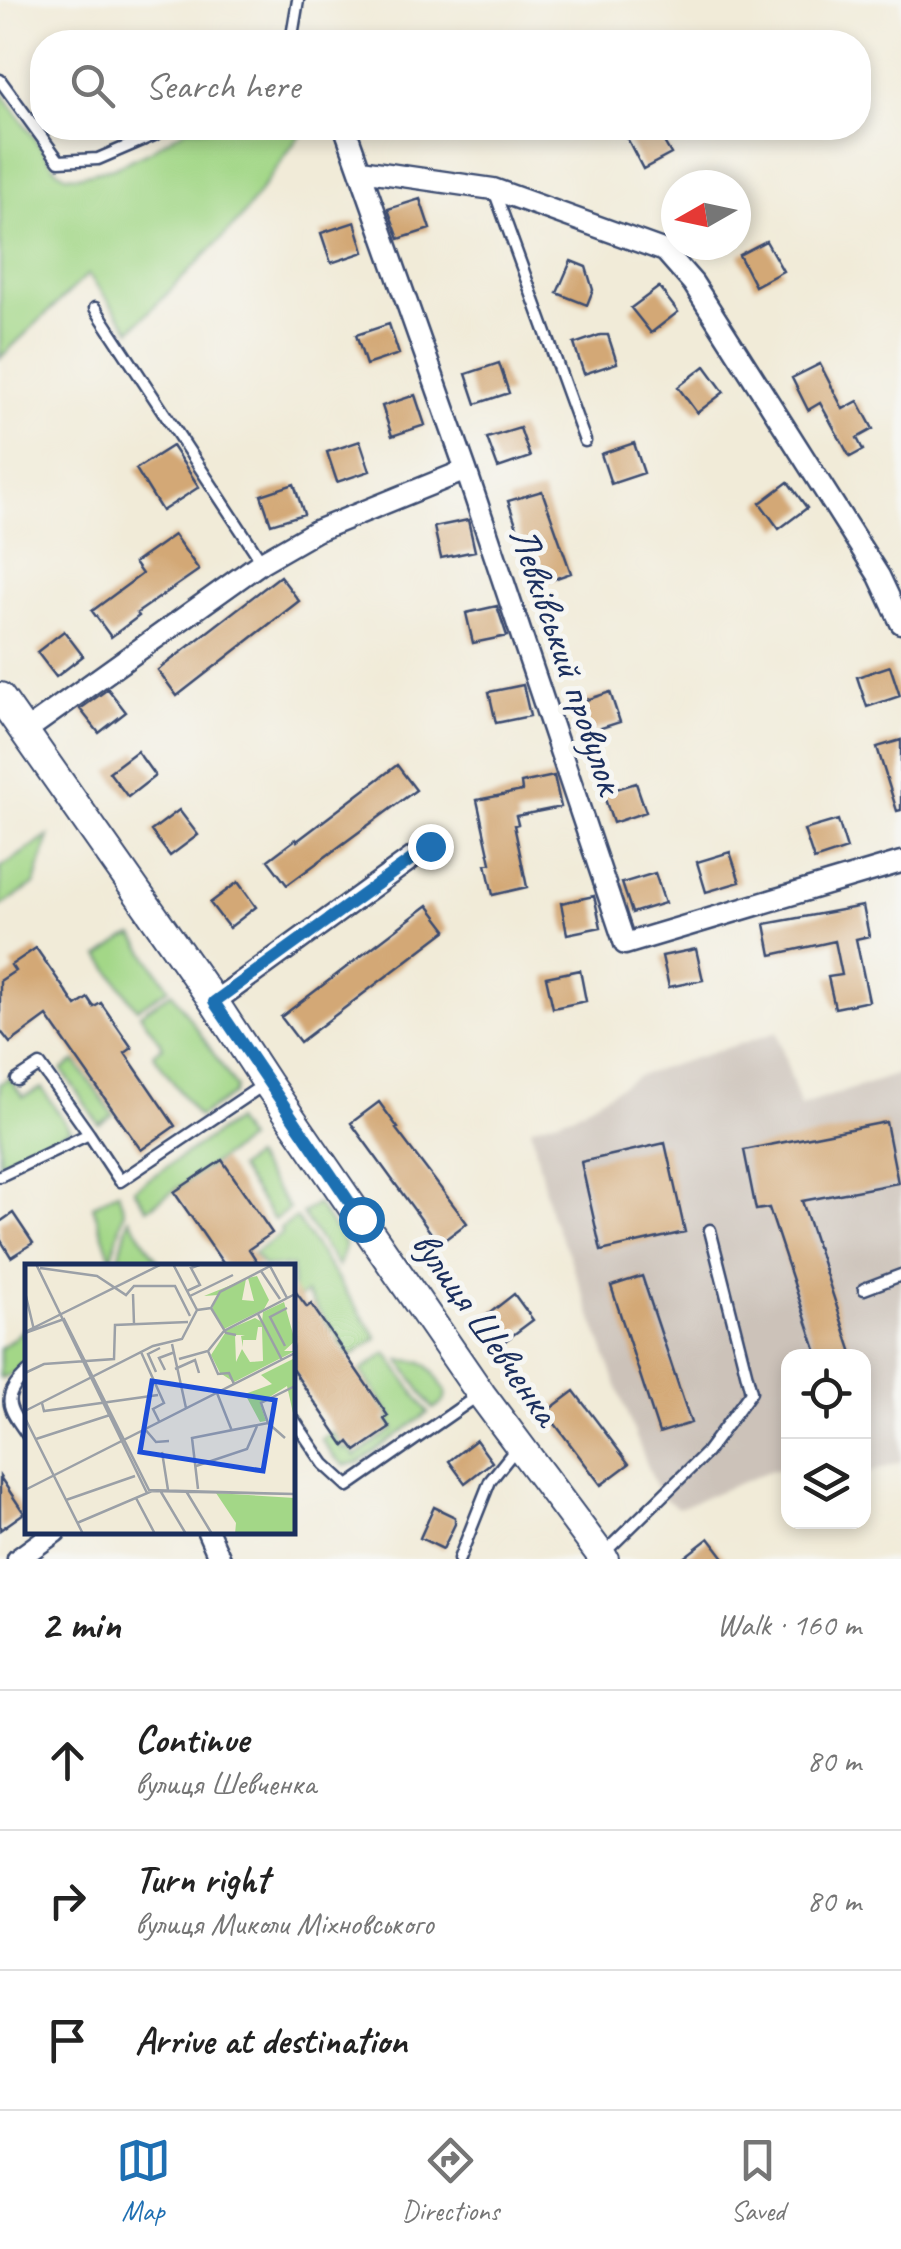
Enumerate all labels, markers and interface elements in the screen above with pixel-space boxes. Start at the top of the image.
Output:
search box [30,30,871,140]
icon: search [65,58,120,113]
text: Search here [145,62,300,109]
north arrow [661,170,751,260]
street label: Левківський провулок [498,520,637,803]
route end [408,824,454,870]
route start [339,1197,385,1243]
street label: вулиця Шевченка [401,1221,573,1438]
inset map [25,1264,295,1534]
map controls [781,1349,871,1529]
button: locate [781,1349,871,1439]
button: layers [781,1439,871,1529]
text: 2 min [40,1598,120,1651]
text: Walk · 160 m [717,1604,861,1645]
text: Continue [135,1716,249,1763]
icon: ahead [40,1733,95,1788]
text: 80 m [807,1740,861,1781]
text: вулиця Шевченка [135,1763,316,1804]
text: Turn right [135,1856,269,1903]
icon: right [40,1873,95,1928]
text: 80 m [807,1880,861,1921]
text: вулиця Миколи Міхновського [135,1903,434,1944]
icon: arrive [40,2013,95,2068]
text: Arrive at destination [135,2017,407,2064]
tab: Map [116,2133,171,2228]
tab: Directions [402,2133,499,2228]
tab: Saved [730,2133,785,2228]

